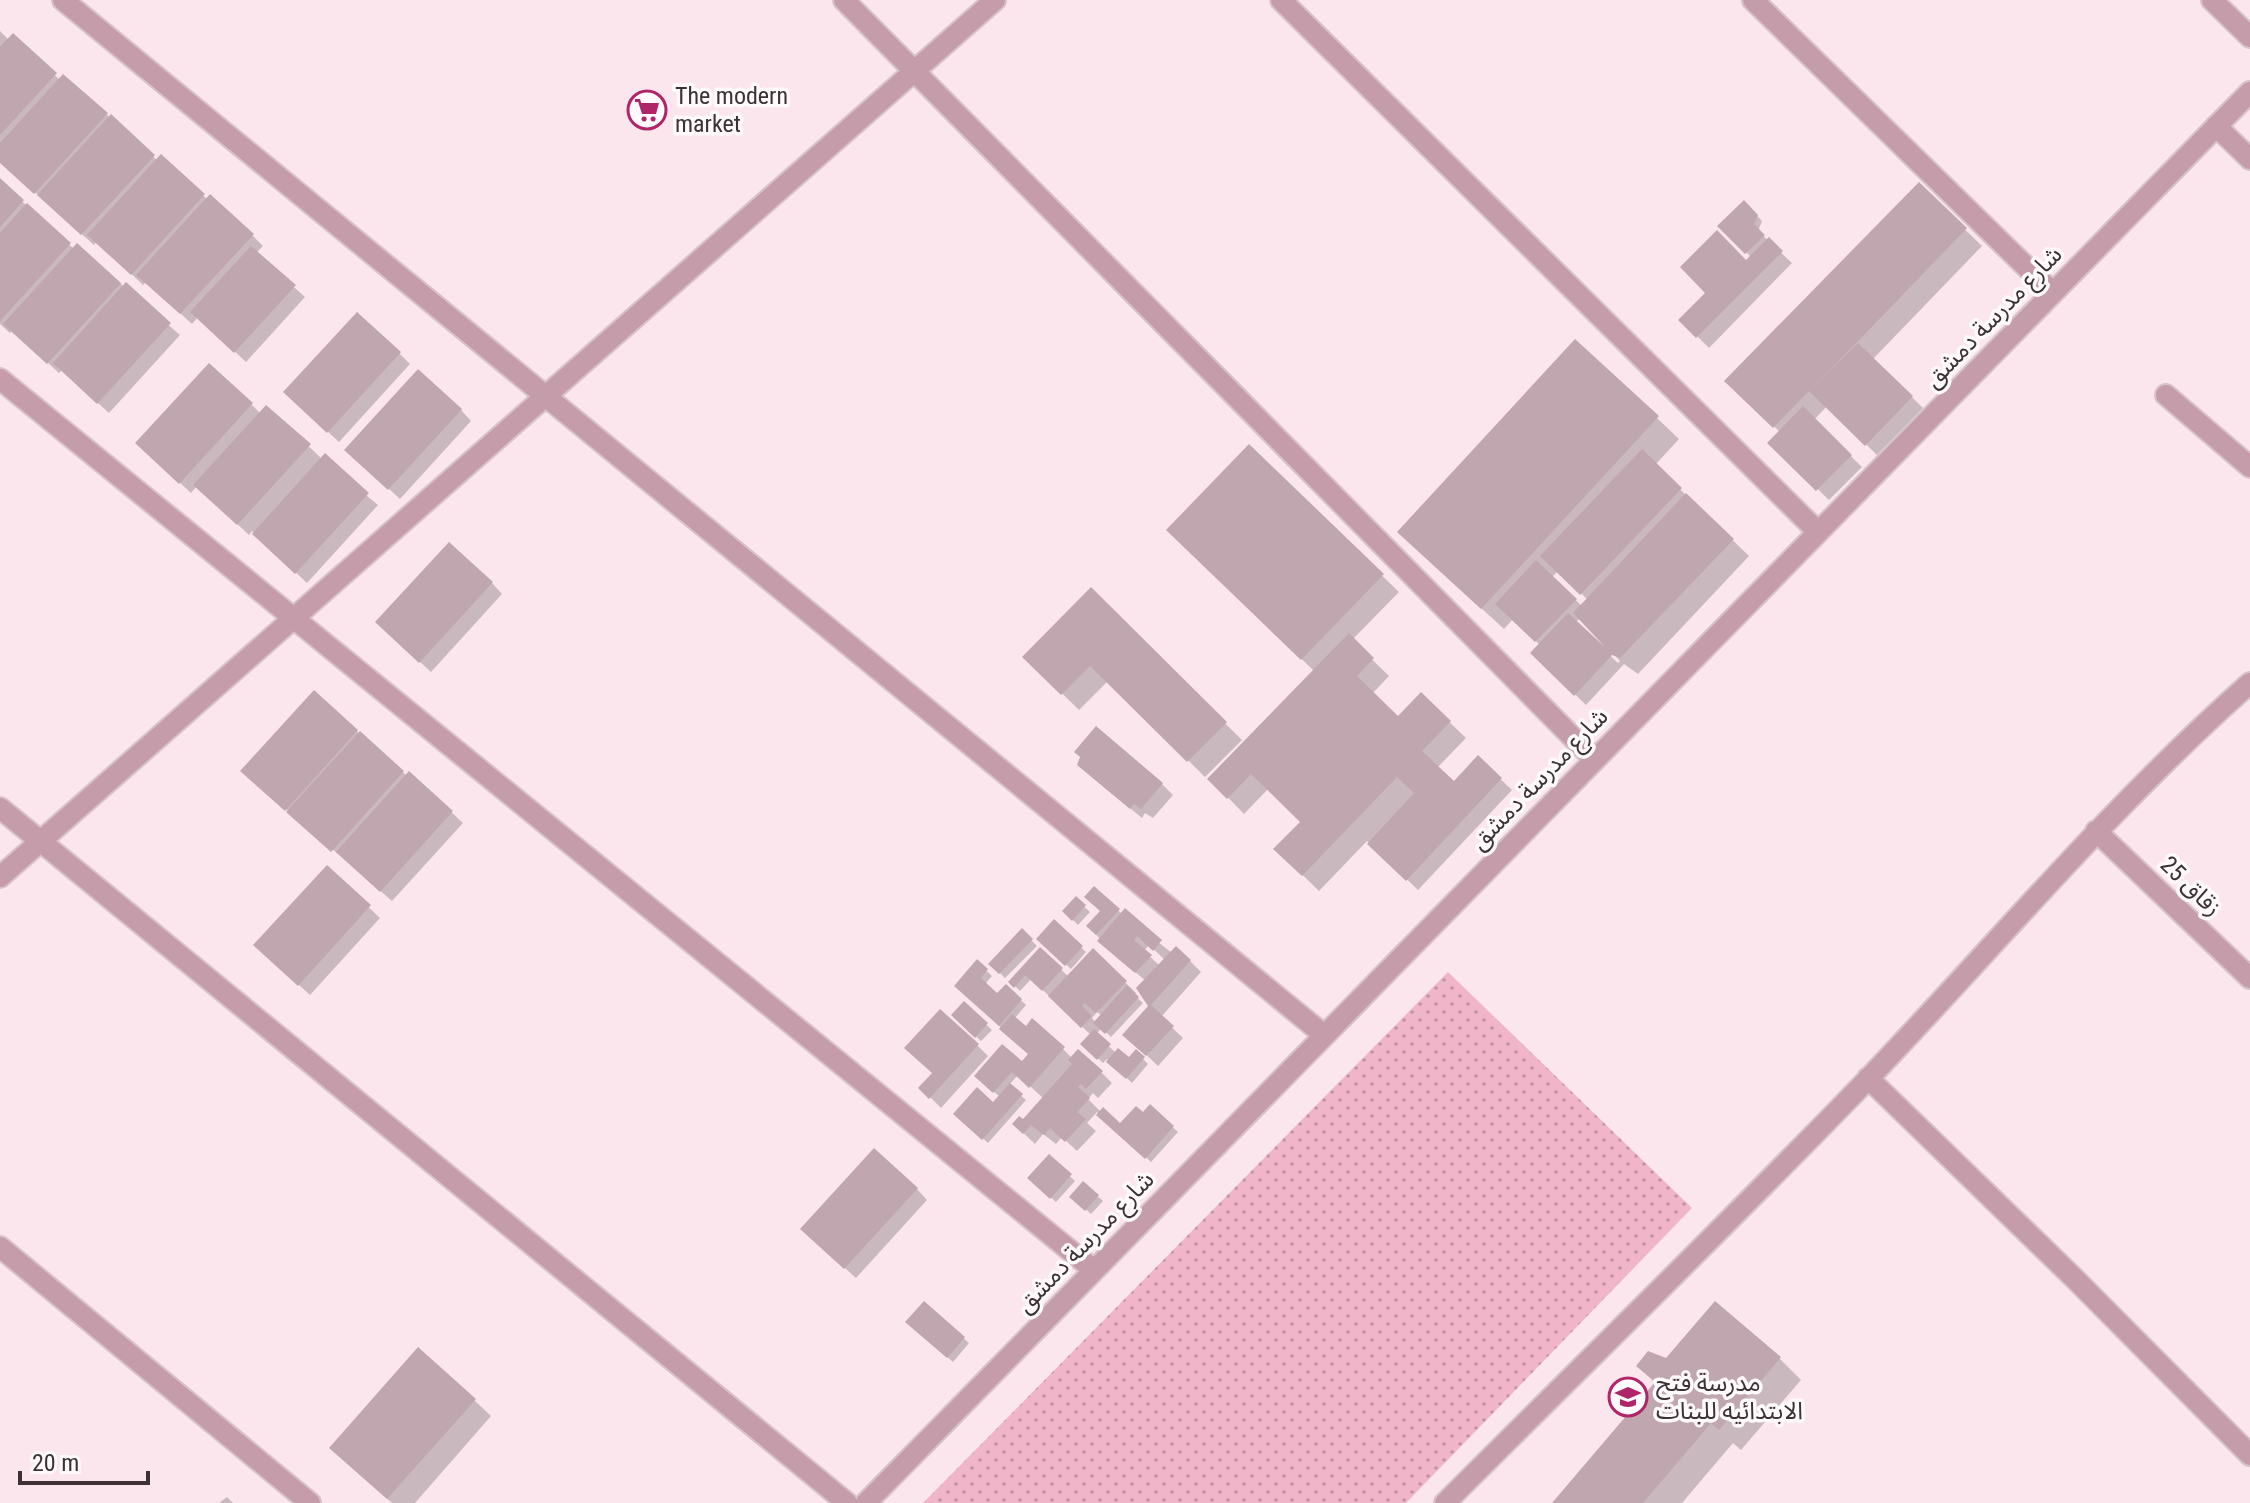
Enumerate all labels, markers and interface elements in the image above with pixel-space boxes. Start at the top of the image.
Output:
place label: The modern market [675,82,788,138]
supermarket icon: The modern market [626,89,668,131]
street label: شارع مدرسة دمشق [1918,241,2070,396]
street label: شارع مدرسة دمشق [1464,703,1616,858]
street label: زقاق 25 [2155,850,2227,922]
street label: شارع مدرسة دمشق [1010,1166,1162,1321]
place label: مدرسة فتح الابتدائيه للبنات [1656,1369,1803,1425]
school or university icon: مدرسة فتح الابتدائيه للبنات [1607,1376,1649,1418]
scale bar [20,1435,148,1485]
text: 20 m [32,1449,79,1477]

